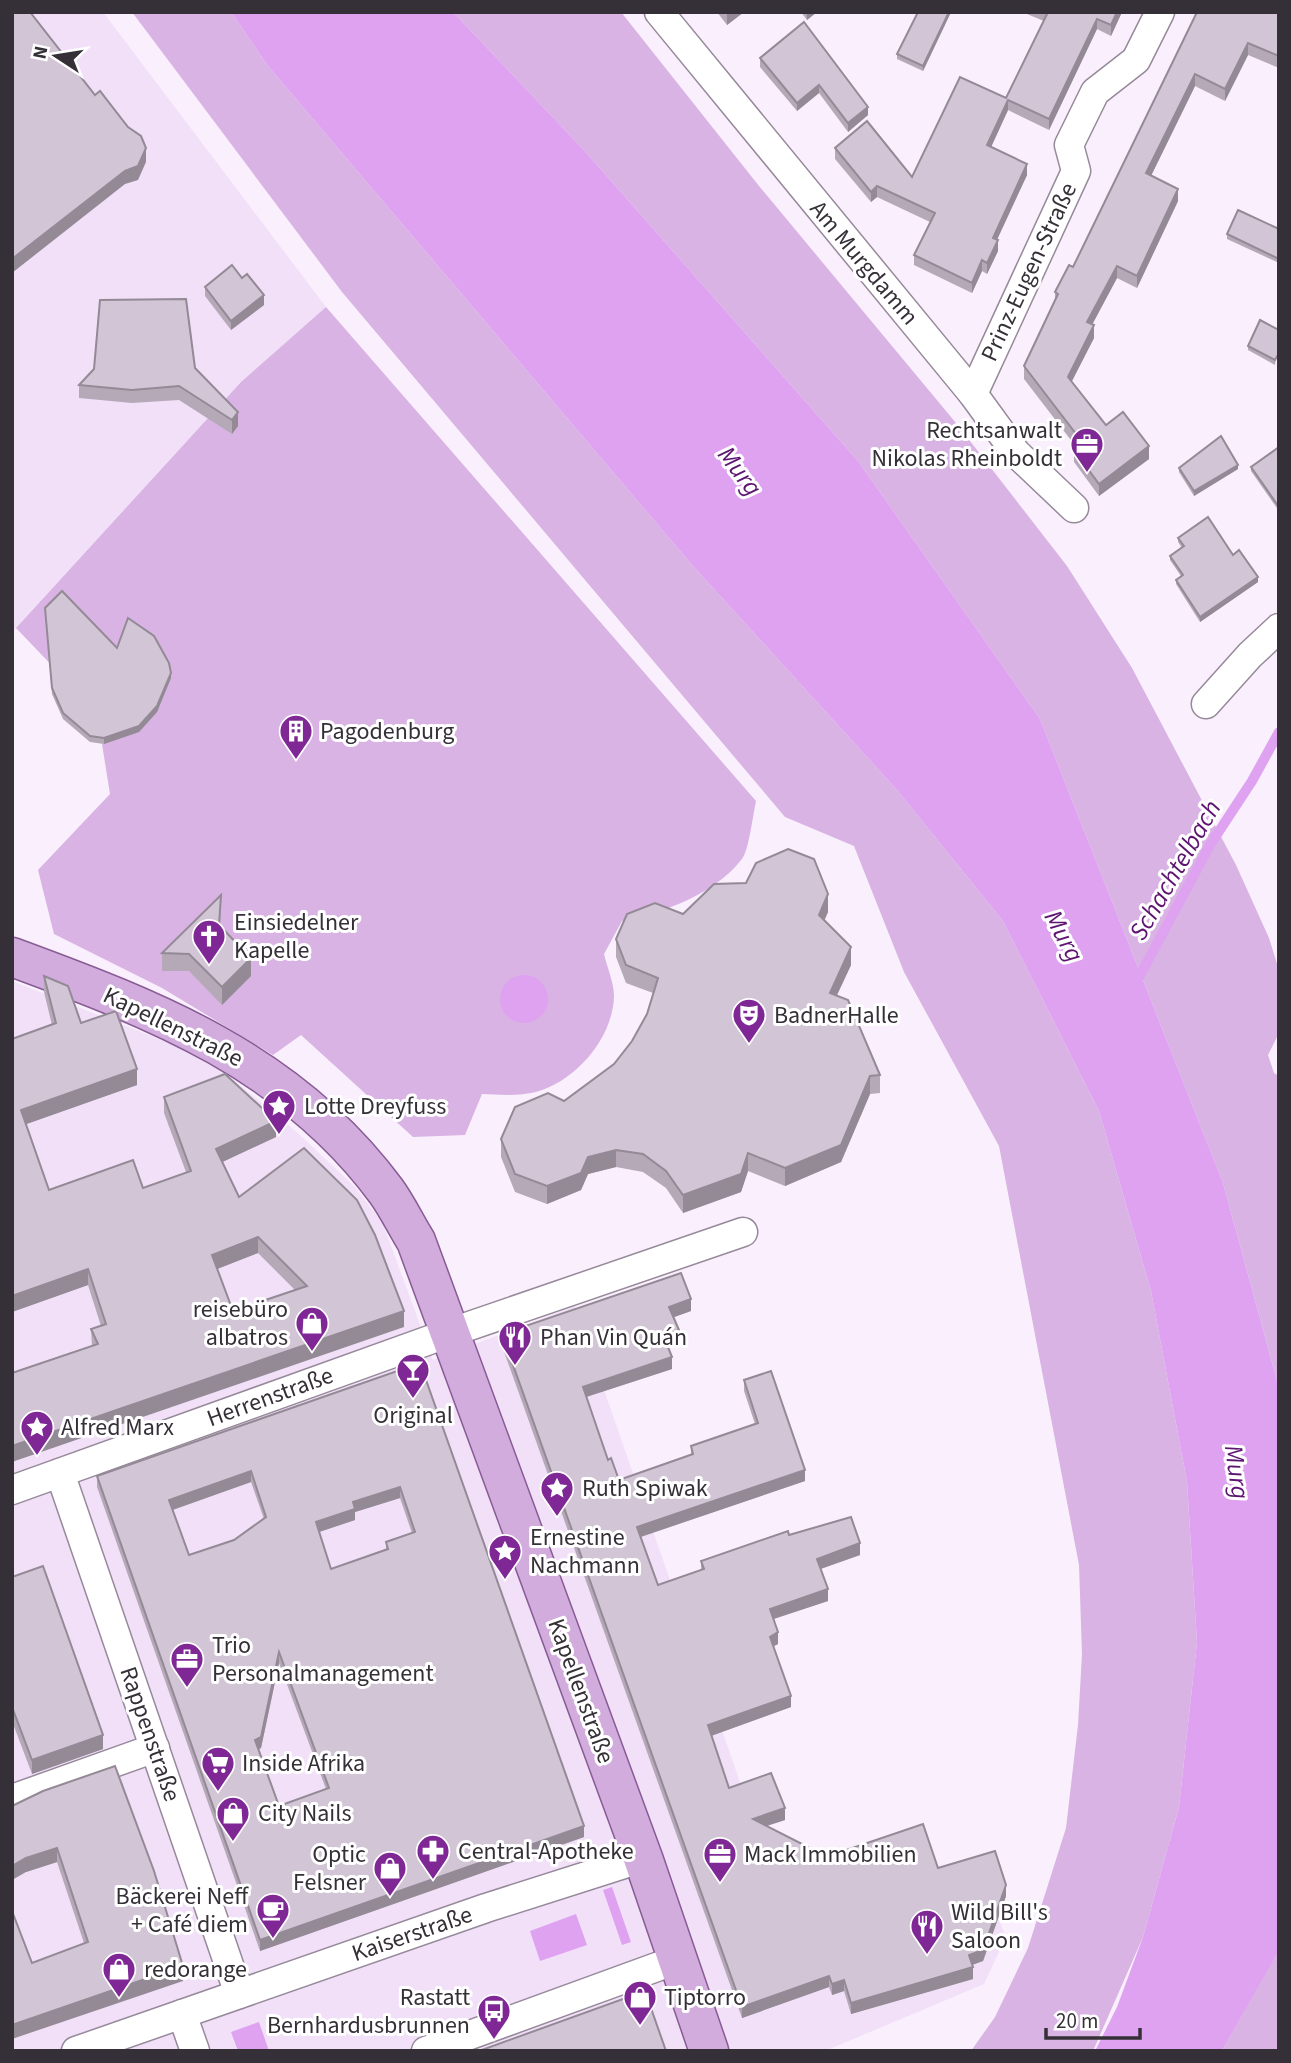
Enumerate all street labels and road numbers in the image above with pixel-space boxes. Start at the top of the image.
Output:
street label: Prinz-Eugen-Straße [972,177,1086,367]
street label: Am Murgdamm [801,193,927,333]
street label: Kapellenstraße [97,978,249,1076]
street label: Herrenstraße [202,1358,338,1436]
street label: Kapellenstraße [539,1614,623,1768]
street label: Rappenstraße [111,1662,189,1806]
street label: Kaiserstraße [347,1897,477,1971]

